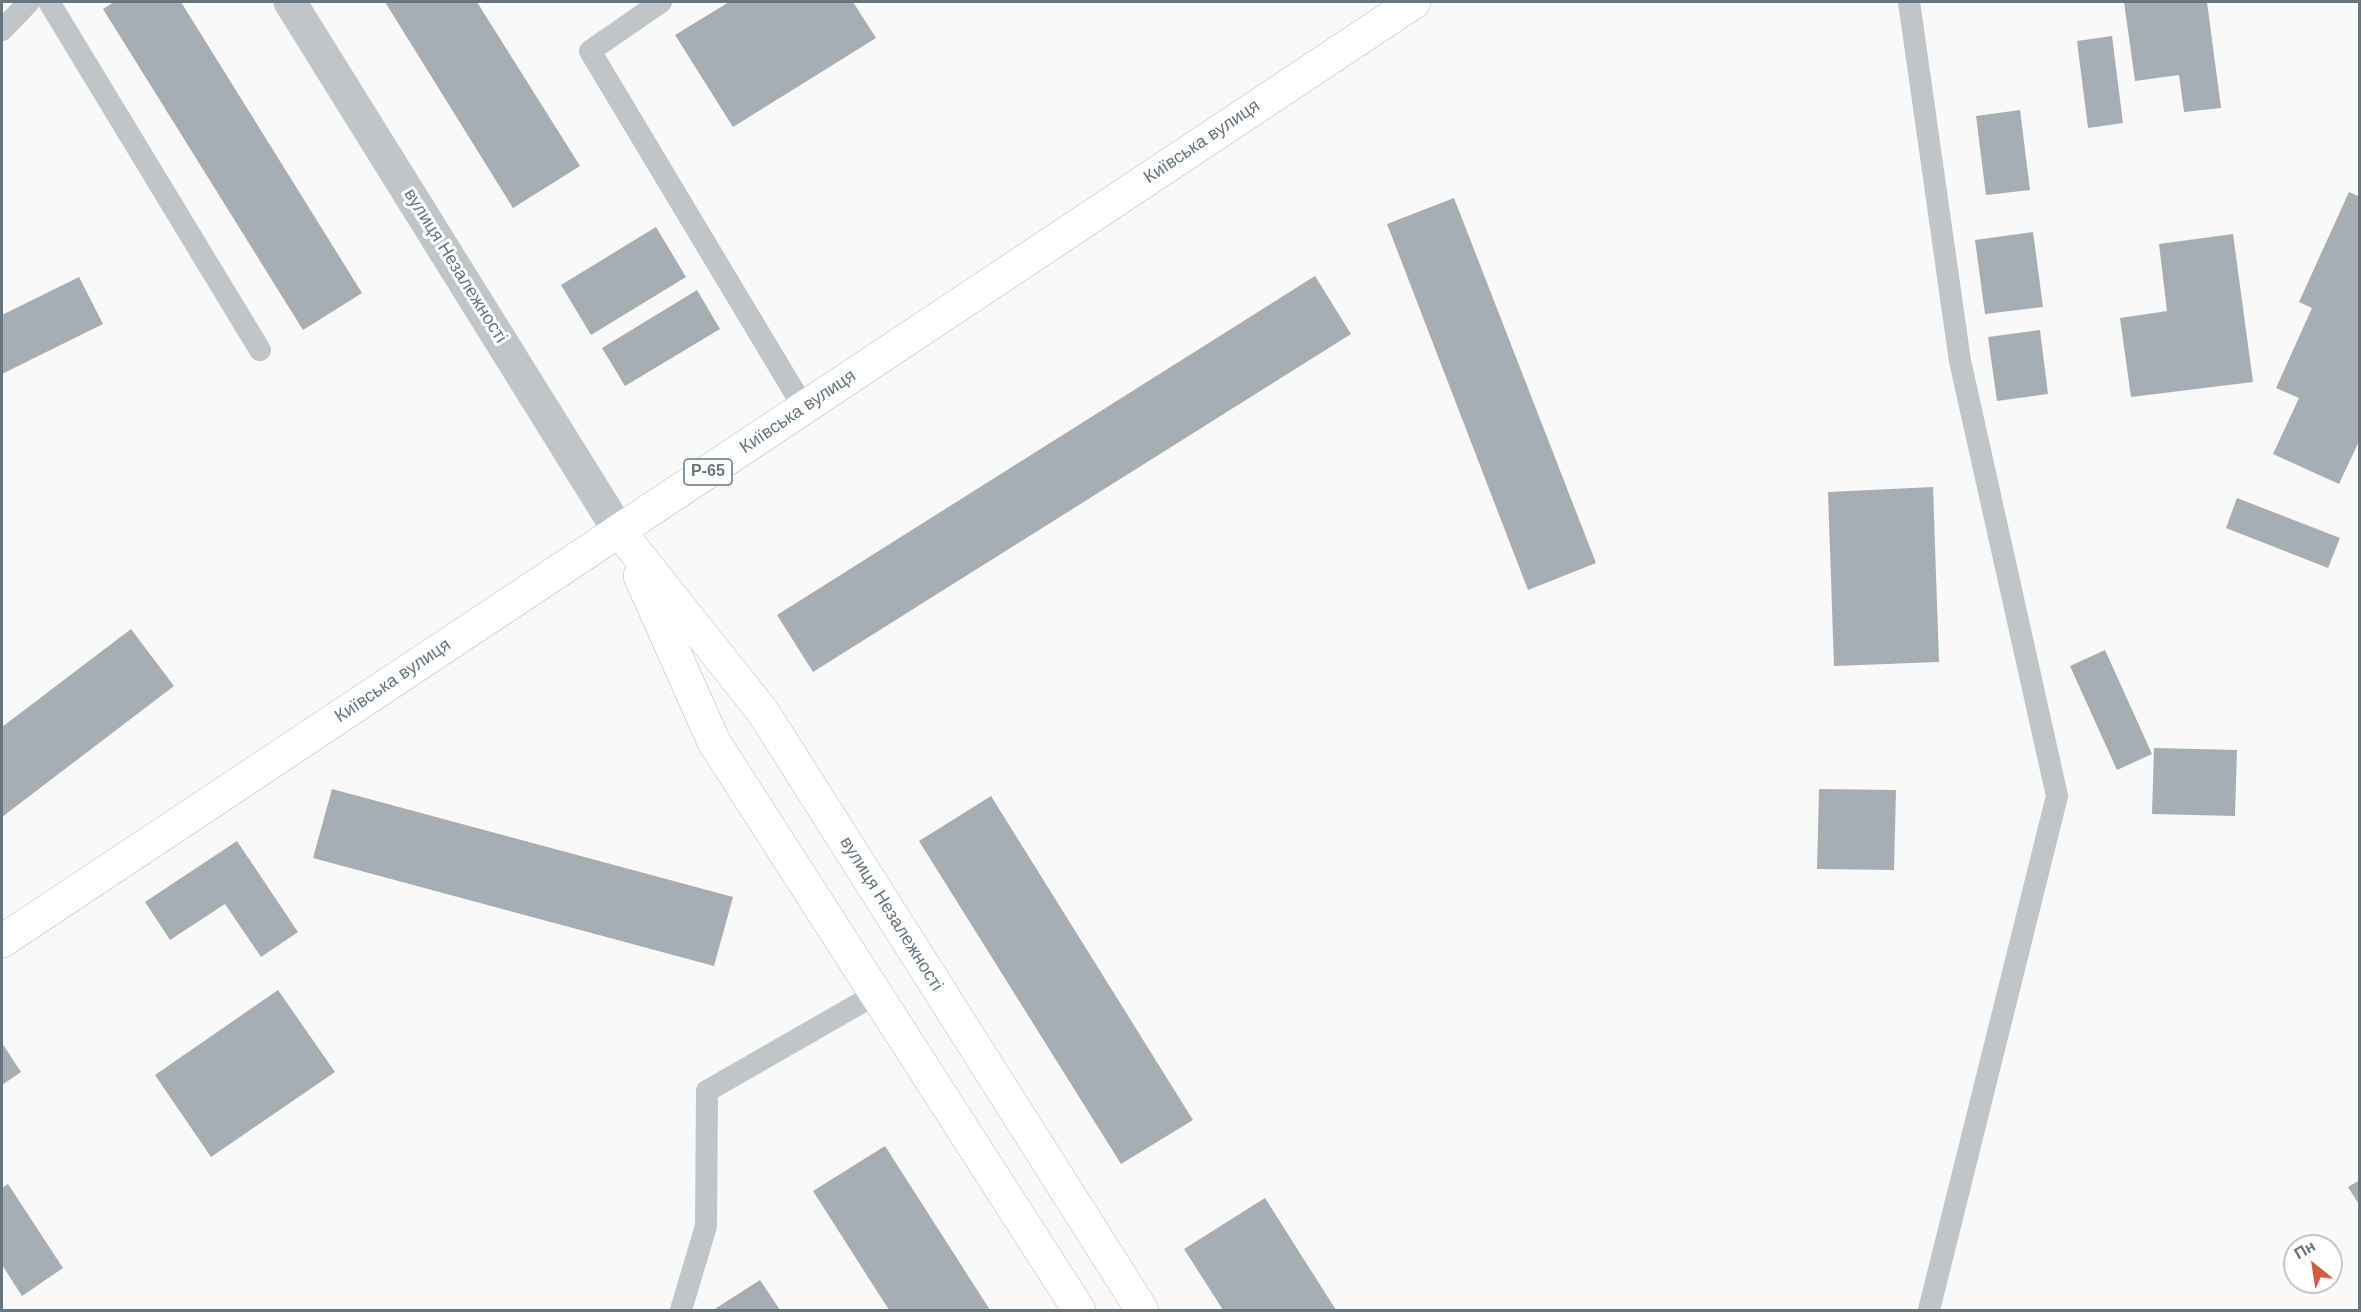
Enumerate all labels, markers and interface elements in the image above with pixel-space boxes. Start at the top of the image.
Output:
street label: Київська вулиця [1140,95,1264,189]
street label: вулиця Незалежності [399,185,511,347]
street label: Київська вулиця [736,365,860,459]
road number: Р-65 [684,459,732,485]
street label: Київська вулиця [331,634,455,728]
street label: вулиця Незалежності [835,833,947,995]
north arrow [2283,1234,2343,1294]
text: Пн [2291,1237,2318,1262]

